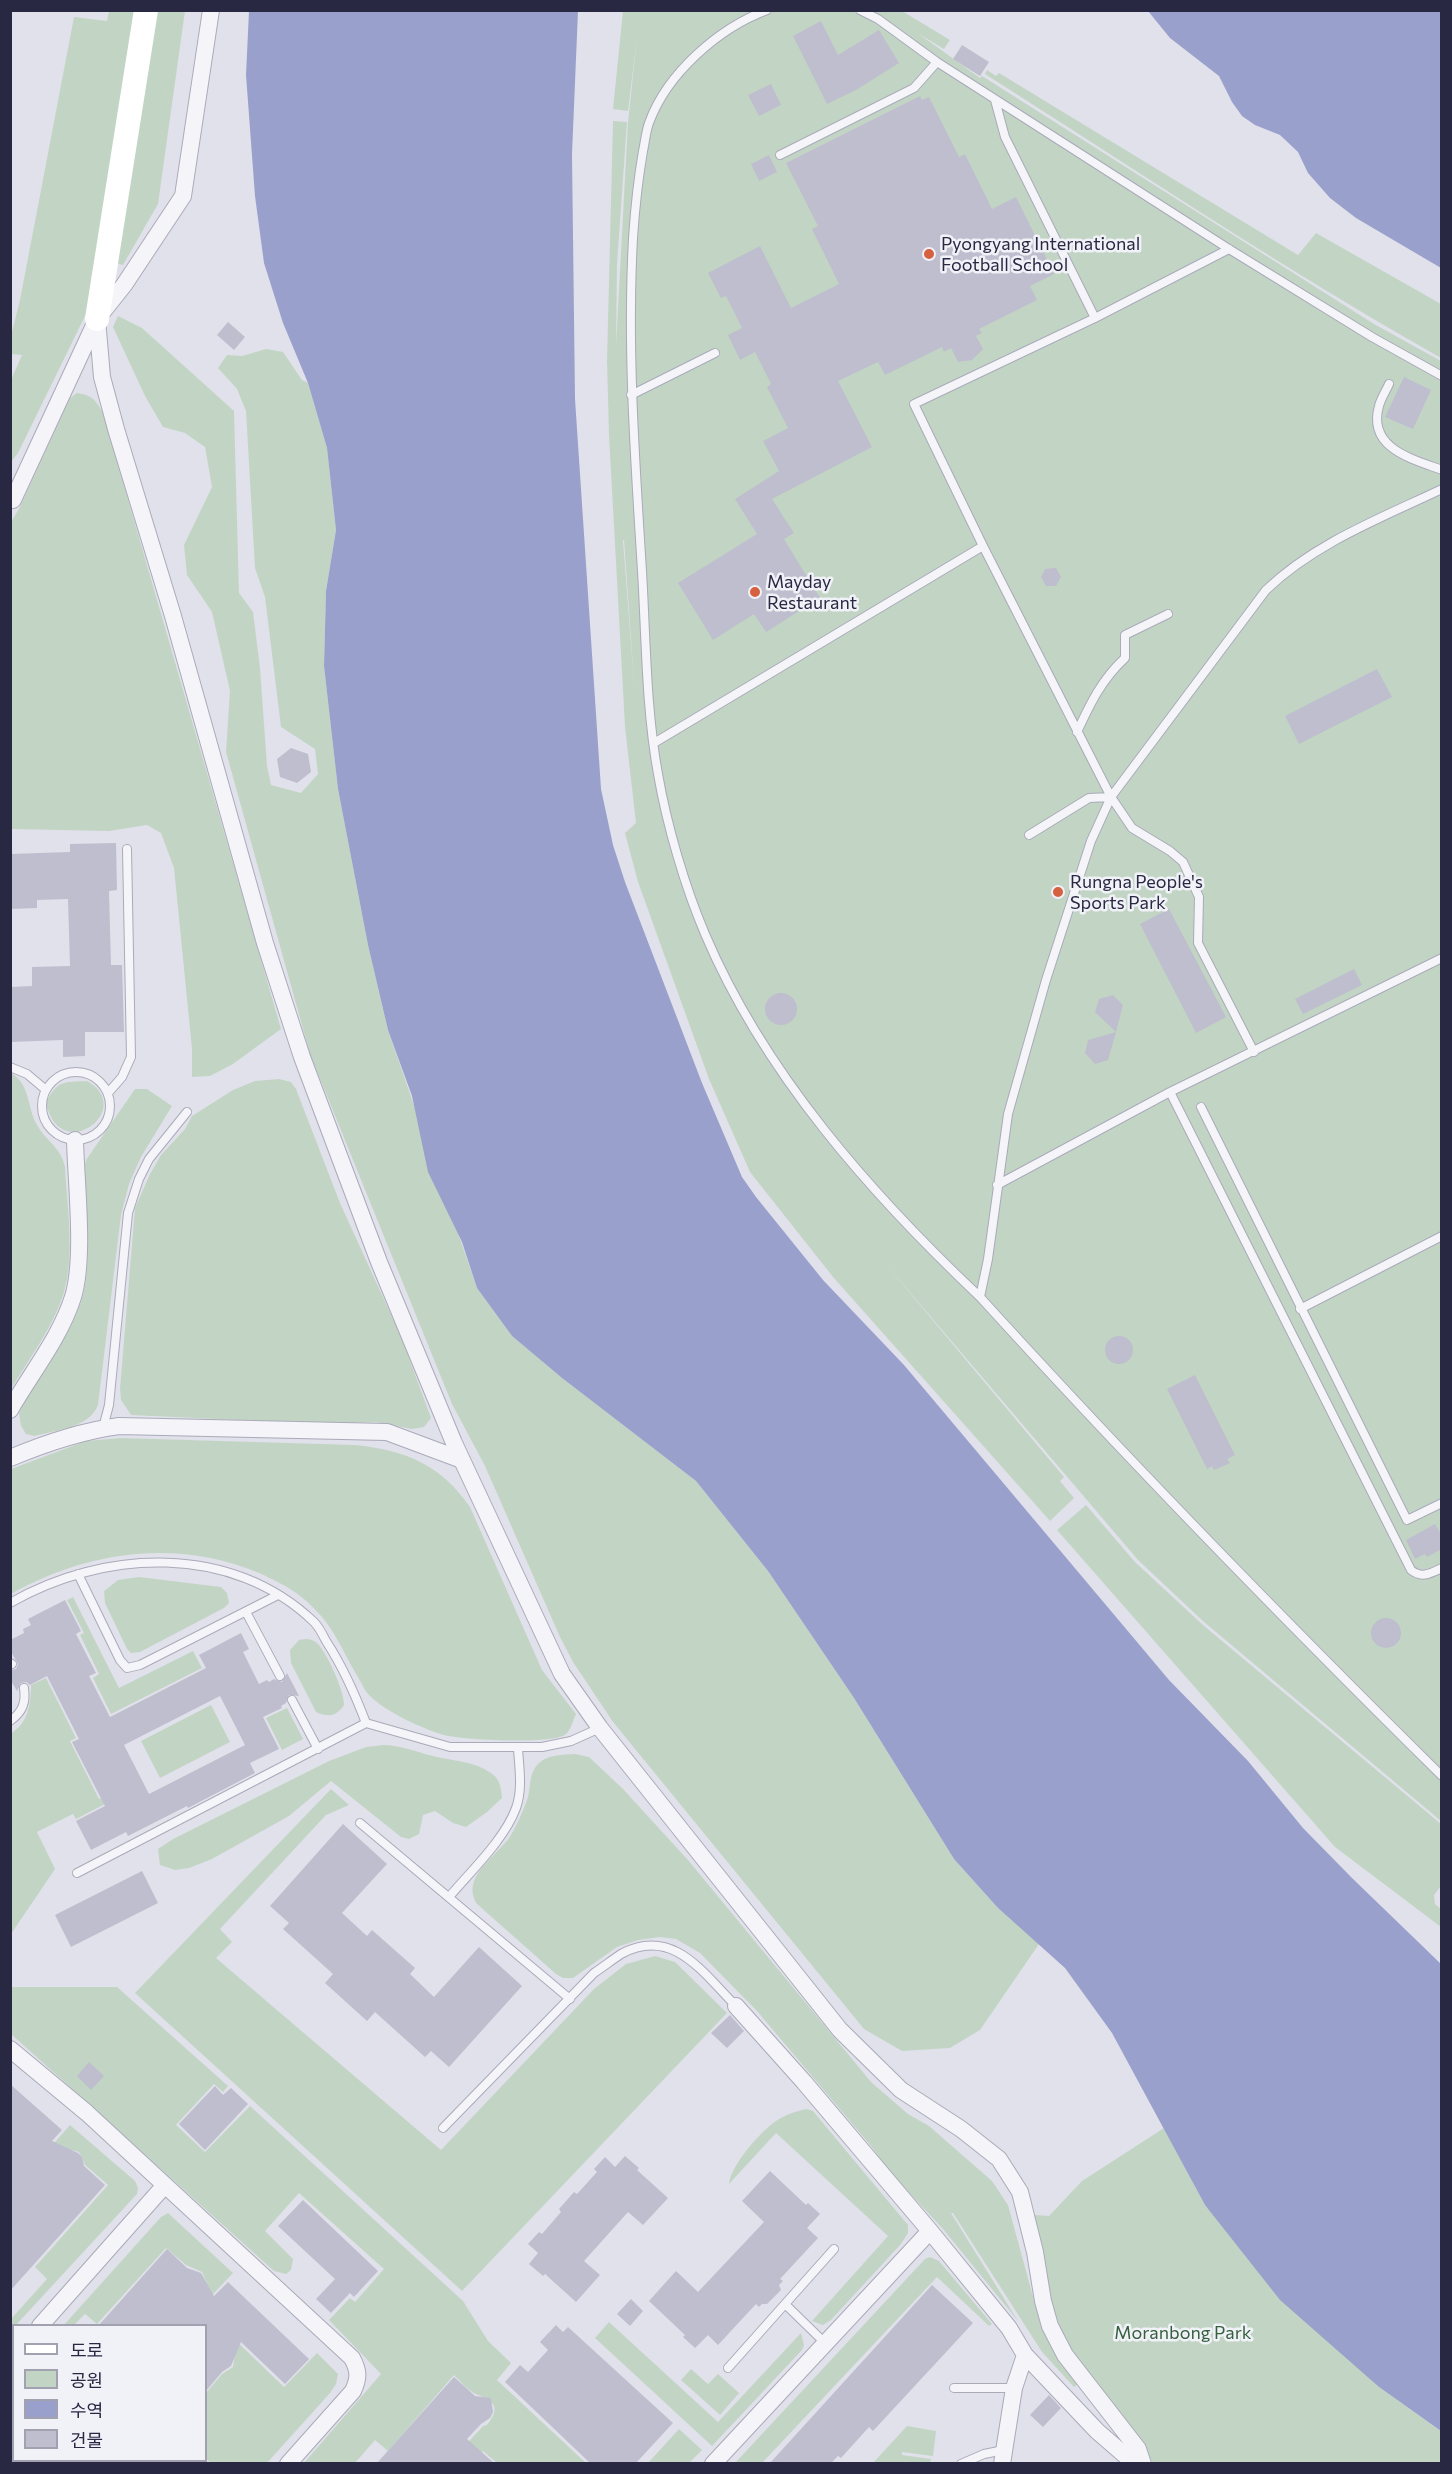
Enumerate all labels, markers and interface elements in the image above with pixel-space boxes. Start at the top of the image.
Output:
place label: Pyongyang International Football School [941,233,1140,276]
marker: Pyongyang International Football School [922,247,936,261]
place label: Mayday Restaurant [767,571,857,614]
marker: Mayday Restaurant [748,585,762,599]
place label: Rungna People's Sports Park [1070,871,1203,914]
marker: Rungna People's Sports Park [1051,885,1065,899]
park label: Moranbong Park [1114,2322,1252,2344]
legend [12,2324,207,2462]
text: 도로 [70,2339,103,2361]
text: 공원 [70,2369,103,2391]
text: 수역 [70,2399,103,2421]
text: 건물 [70,2429,103,2451]

